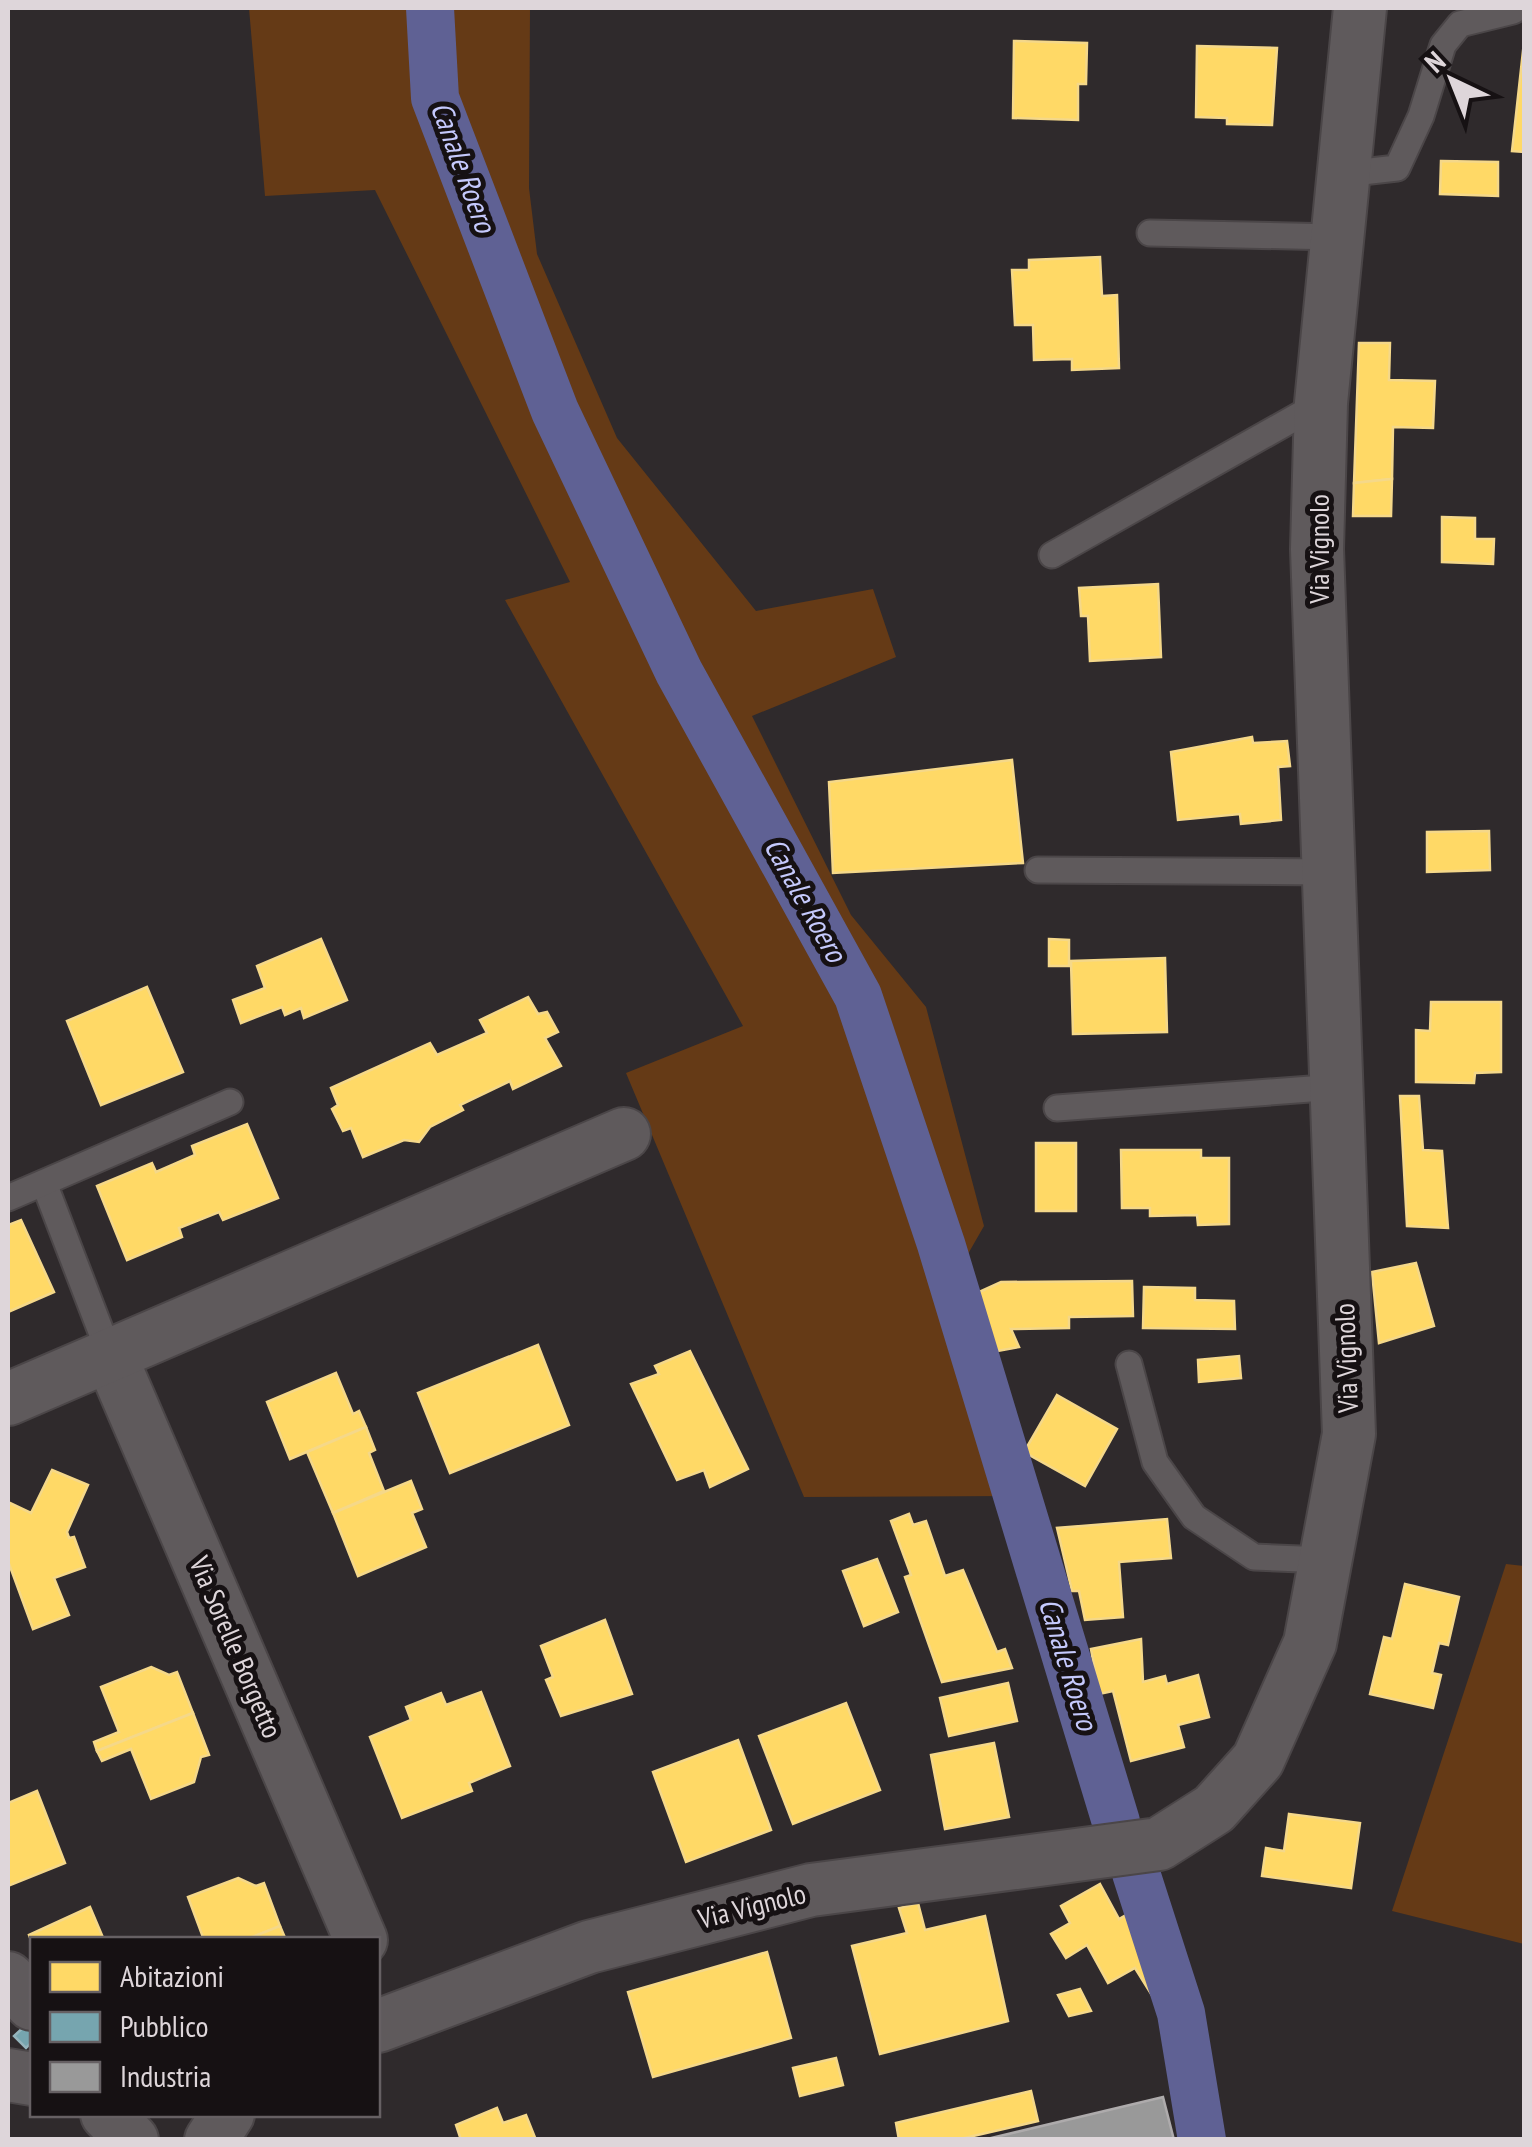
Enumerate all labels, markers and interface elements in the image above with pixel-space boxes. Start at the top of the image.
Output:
north arrow [1402,30,1502,130]
text: N [1416,43,1453,80]
water label: Canale Roero [423,96,507,239]
street label: Via Vignolo [1300,494,1337,605]
water label: Canale Roero [756,830,857,970]
street label: Via Vignolo [1325,1303,1366,1414]
street label: Via Sorelle Borgetto [181,1549,291,1743]
water label: Canale Roero [1031,1593,1109,1736]
street label: Via Vignolo [693,1874,810,1937]
legend [30,1937,380,2117]
text: Abitazioni [120,1956,224,1995]
text: Pubblico [120,2006,208,2045]
text: Industria [120,2056,211,2095]

